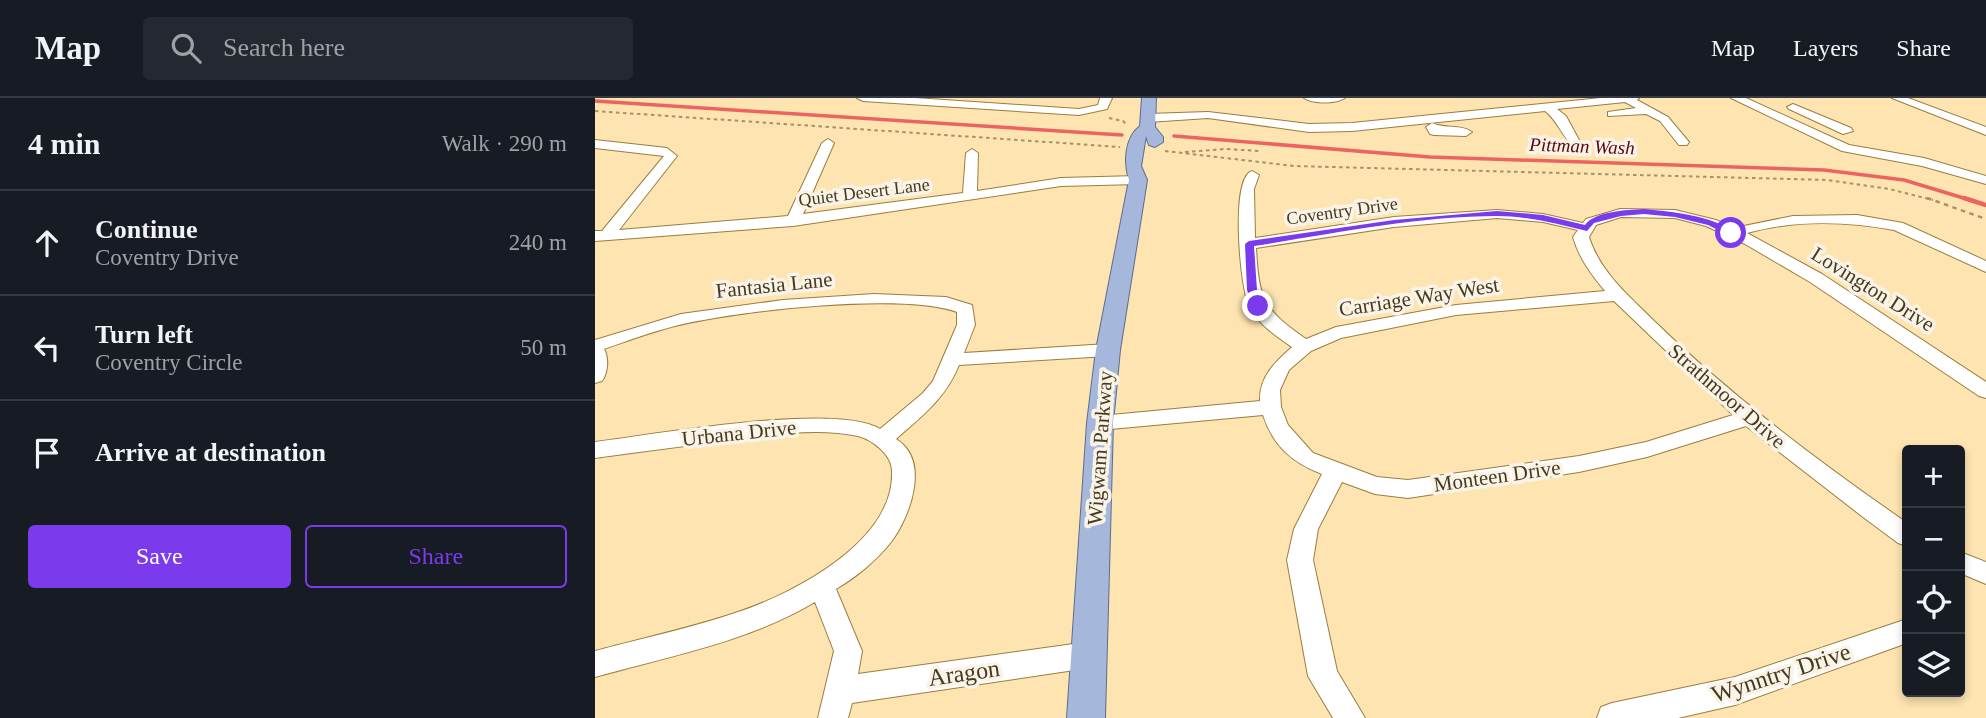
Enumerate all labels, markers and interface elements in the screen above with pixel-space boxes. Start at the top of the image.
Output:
search box [143,17,633,80]
icon: search [167,29,205,67]
text: Map [35,30,101,66]
text: Search here [223,33,345,62]
text: Map [1711,35,1755,61]
text: Layers [1793,35,1858,61]
text: Share [1896,35,1951,61]
text: 4 min [28,127,101,160]
text: Walk · 290 m [442,131,567,156]
water label: Pittman Wash [1528,134,1635,158]
street label: Quiet Desert Lane [797,174,931,210]
street label: Coventry Drive [1285,193,1399,229]
text: Continue [95,215,198,244]
route start [1715,217,1746,248]
icon: ahead [28,224,66,262]
text: 240 m [509,230,567,255]
street label: Lovington Drive [1807,242,1939,336]
text: Coventry Drive [95,245,239,270]
street label: Fantasia Lane [714,267,834,303]
street label: Carriage Way West [1337,272,1501,321]
route end [1242,290,1273,321]
text: Turn left [95,320,193,349]
icon: left [28,329,66,367]
text: 50 m [520,335,567,360]
street label: Strathmoor Drive [1663,339,1791,453]
text: Coventry Circle [95,350,243,375]
street label: Wigwam Parkway [1083,369,1117,526]
street label: Urbana Drive [681,415,797,451]
icon: arrive [28,434,66,472]
text: Arrive at destination [95,438,326,467]
map controls [1902,445,1965,697]
button: + [1902,445,1965,508]
street label: Monteen Drive [1432,455,1562,497]
button: − [1902,508,1965,571]
button: Save [28,525,291,588]
button: Share [305,525,567,588]
button: locate [1902,571,1965,634]
button: layers [1902,634,1965,697]
street label: Wynntry Drive [1708,638,1854,708]
street label: Aragon [927,655,1001,691]

